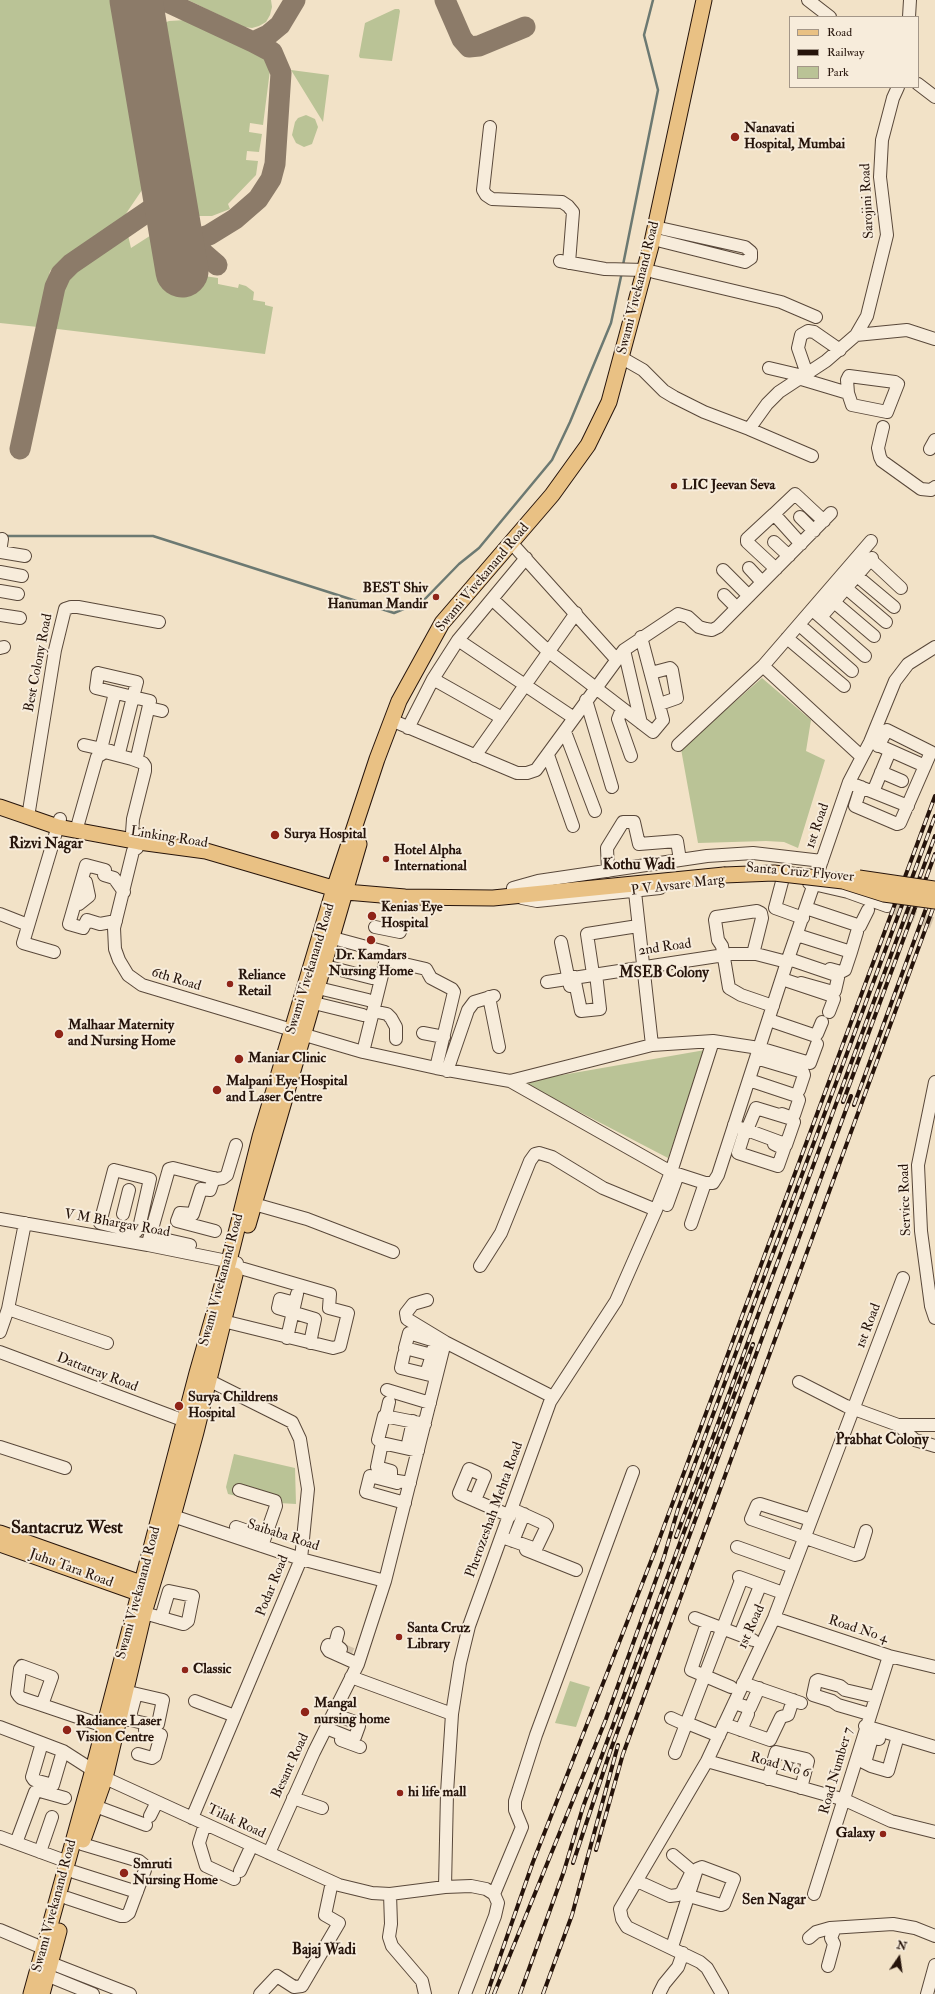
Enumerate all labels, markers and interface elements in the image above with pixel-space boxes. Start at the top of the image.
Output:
legend [789,16,919,88]
text: Road [827,25,852,40]
text: Railway [827,45,864,60]
text: Park [827,65,849,80]
place label: Nanavati Hospital, Mumbai [744,121,845,154]
marker: Nanavati Hospital, Mumbai [729,131,741,143]
street label: Sarojini Road [858,163,878,239]
street label: Swami Vivekanand Road [614,220,664,356]
place label: LIC Jeevan Seva [682,478,775,494]
marker: LIC Jeevan Seva [669,481,679,491]
street label: Swami Vivekanand Road [433,520,533,636]
place label: BEST Shiv Hanuman Mandir [327,581,428,614]
marker: BEST Shiv Hanuman Mandir [431,592,441,602]
street label: Best Colony Road [21,612,57,714]
street label: 1st Road [802,801,834,851]
street label: Linking Road [129,824,209,852]
place label: Surya Hospital [284,827,366,843]
marker: Surya Hospital [269,829,281,841]
district label: Rizvi Nagar [9,836,83,854]
place label: Hotel Alpha International [394,843,467,876]
marker: Hotel Alpha International [381,854,391,864]
district label: Kothu Wadi [603,857,675,875]
street label: Santa Cruz Flyover [745,860,855,886]
street label: P V Avsare Marg [630,872,726,900]
place label: Kenias Eye Hospital [381,900,443,932]
street label: Swami Vivekanand Road [283,901,339,1037]
marker: Kenias Eye Hospital [366,910,378,922]
marker: Dr. Kamdars Nursing Home [365,934,377,946]
street label: 2nd Road [637,936,693,960]
place label: Dr. Kamdars Nursing Home [329,948,413,980]
street label: 6th Road [149,964,203,996]
district label: MSEB Colony [619,965,709,983]
place label: Reliance Retail [238,968,286,1000]
marker: Reliance Retail [225,979,235,989]
place label: Malhaar Maternity and Nursing Home [68,1018,176,1050]
marker: Malhaar Maternity and Nursing Home [53,1028,65,1040]
place label: Maniar Clinic [248,1051,326,1067]
marker: Maniar Clinic [233,1053,245,1065]
place label: Malpani Eye Hospital and Laser Centre [226,1074,348,1106]
marker: Malpani Eye Hospital and Laser Centre [211,1084,223,1096]
street label: Service Road [896,1164,916,1236]
street label: V M Bhargav Road [63,1206,171,1242]
street label: Swami Vivekanand Road [196,1212,248,1348]
street label: 1st Road [853,1301,885,1351]
street label: Dattatray Road [54,1350,140,1396]
place label: Surya Childrens Hospital [188,1390,278,1422]
marker: Surya Childrens Hospital [173,1400,185,1412]
district label: Prabhat Colony [835,1432,929,1450]
street label: Pherozeshah Mehta Road [463,1440,527,1580]
street label: Saibaba Road [245,1516,321,1556]
district label: Santacruz West [11,1518,123,1540]
street label: Swami Vivekanand Road [113,1525,165,1661]
street label: Juhu Tara Road [27,1546,115,1592]
street label: Podar Road [253,1553,293,1619]
street label: 1st Road [735,1602,769,1652]
street label: Road No 4 [826,1612,890,1648]
place label: Santa Cruz Library [407,1621,470,1654]
marker: Santa Cruz Library [394,1632,404,1642]
place label: Classic [193,1662,232,1678]
marker: Classic [180,1665,190,1675]
place label: Mangal nursing home [314,1696,390,1728]
marker: Mangal nursing home [299,1706,311,1718]
place label: Radiance Laser Vision Centre [76,1714,162,1746]
marker: Radiance Laser Vision Centre [61,1724,73,1736]
street label: Road Number 7 [817,1726,857,1816]
street label: Besant Road [269,1731,313,1801]
street label: Road No 6 [748,1749,812,1783]
place label: hi life mall [408,1785,466,1801]
marker: hi life mall [395,1788,405,1798]
street label: Tilak Road [204,1801,268,1843]
place label: Galaxy [836,1826,875,1842]
marker: Galaxy [878,1829,888,1839]
street label: Swami Vivekanand Road [29,1838,81,1974]
place label: Smruti Nursing Home [133,1857,218,1890]
marker: Smruti Nursing Home [118,1867,130,1879]
district label: Sen Nagar [742,1892,806,1910]
north arrow [879,1938,919,1978]
text: N [896,1938,908,1953]
district label: Bajaj Wadi [292,1942,356,1960]

